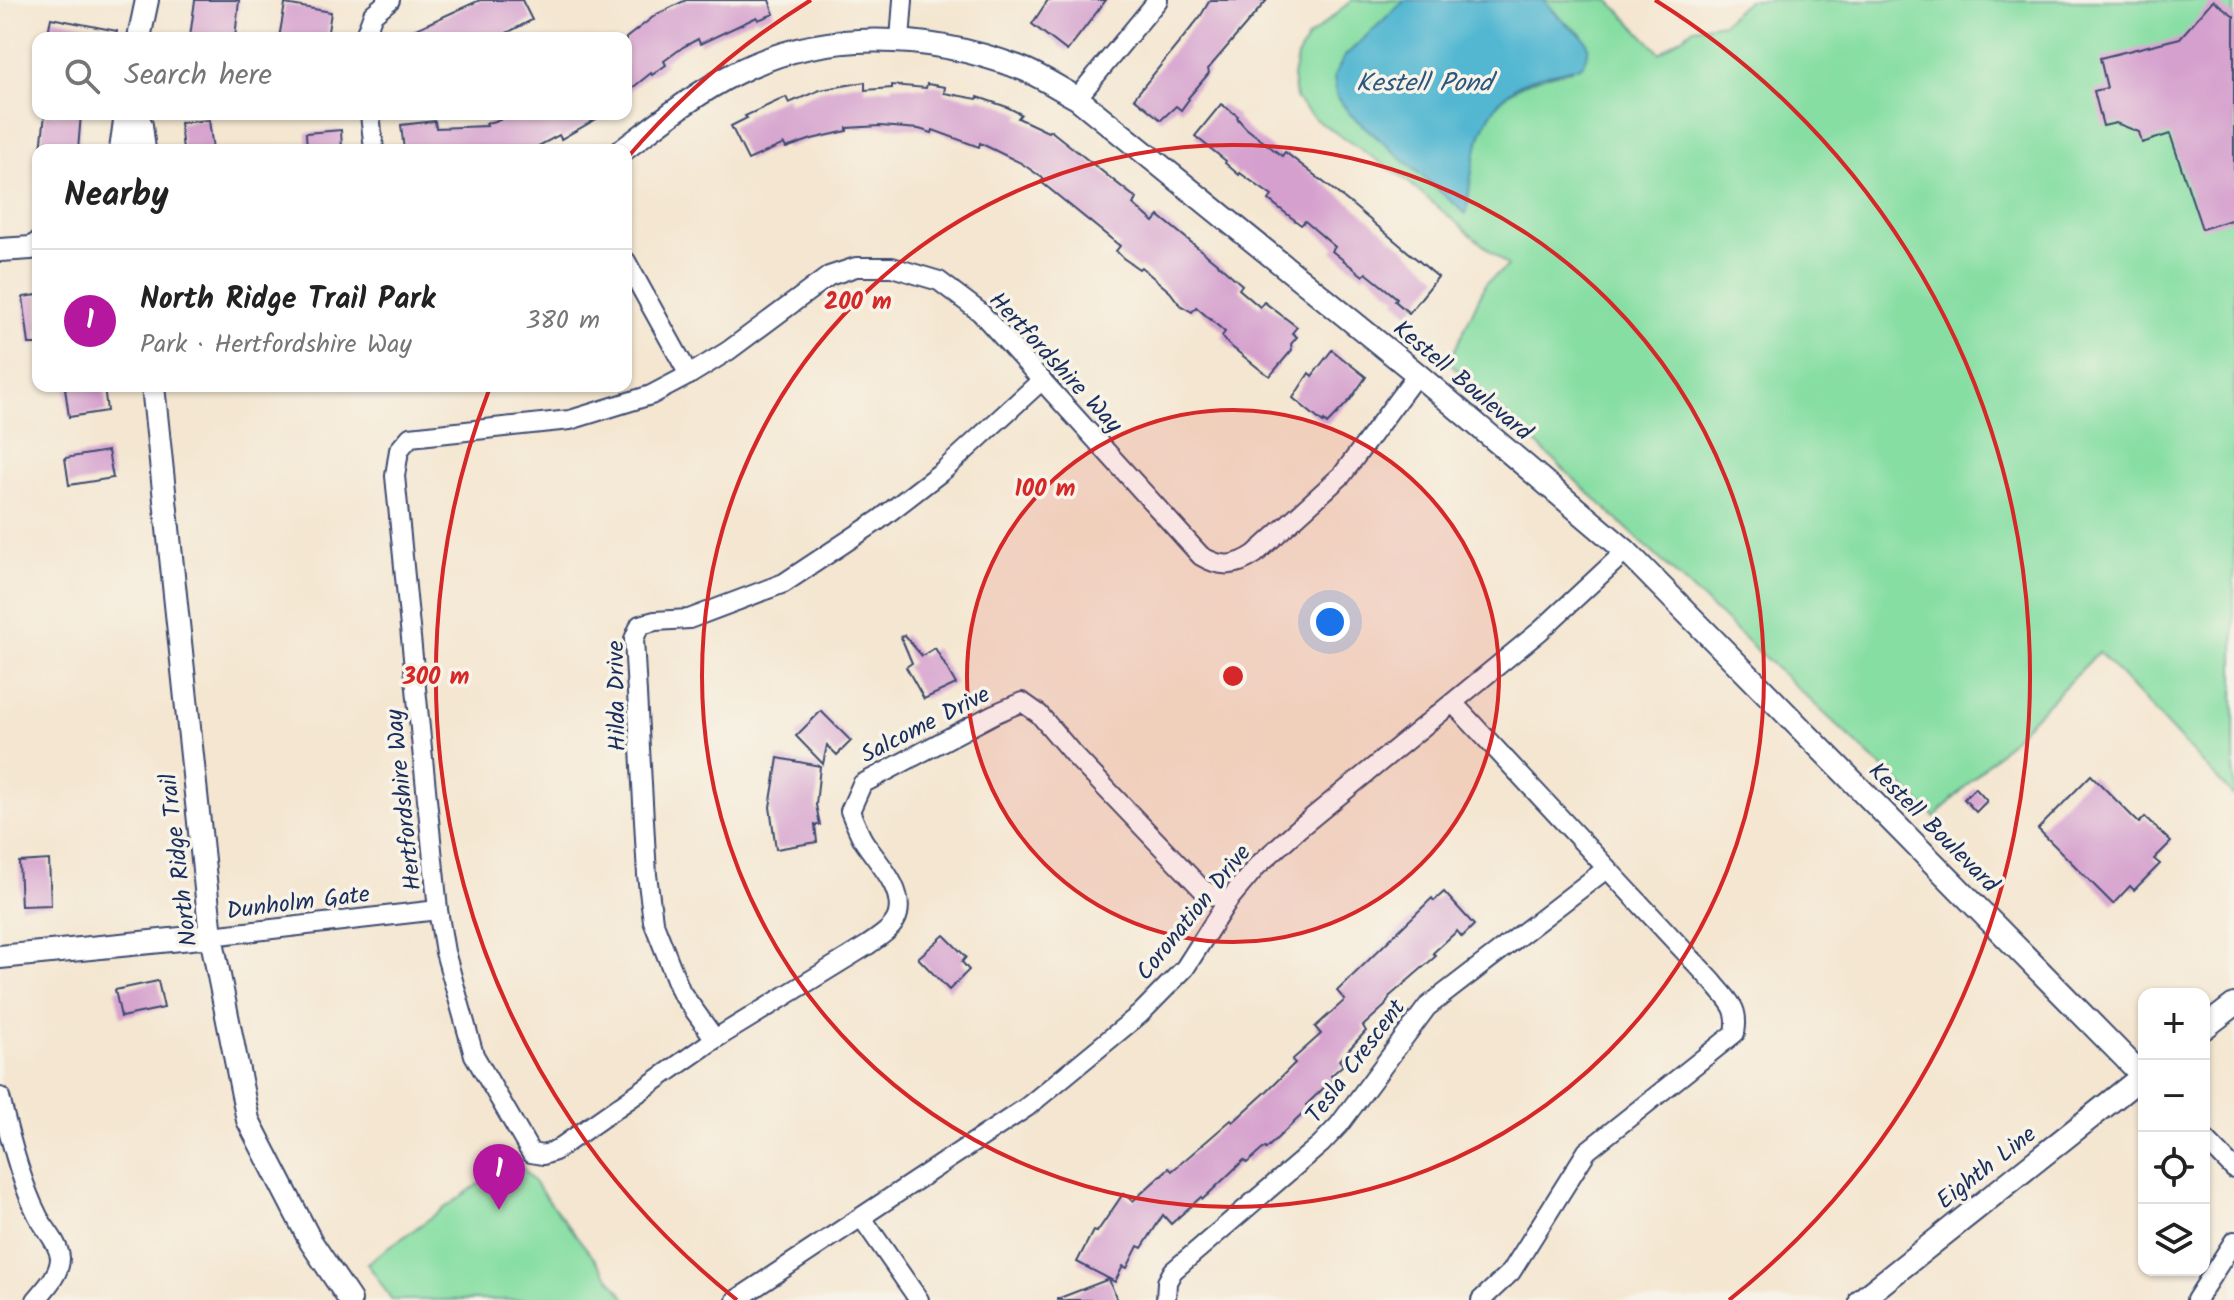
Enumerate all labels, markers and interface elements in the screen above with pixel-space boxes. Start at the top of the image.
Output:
search box [32,32,632,120]
text: Search here [124,52,272,100]
icon: search [60,54,104,98]
water label: Kestell Pond [1356,63,1498,105]
text: Nearby [64,169,169,223]
text: North Ridge Trail Park [140,276,435,324]
text: 200 m [824,283,892,322]
street label: Hertfordshire Way [978,283,1132,444]
text: 1 [86,300,94,342]
text: 380 m [525,300,600,342]
street label: Kestell Boulevard [1383,311,1541,452]
text: Park · Hertfordshire Way [140,324,412,366]
text: 100 m [1015,470,1075,509]
your location [1310,602,1350,642]
street label: Hilda Drive [597,640,638,752]
text: 300 m [402,658,469,697]
centre of rings [1219,662,1247,690]
street label: Salcome Drive [854,676,998,775]
street label: Hertfordshire Way [375,706,433,893]
street label: Kestell Boulevard [1858,753,2008,904]
street label: North Ridge Trail [150,771,209,949]
street label: Coronation Drive [1127,836,1262,990]
street label: Dunholm Gate [224,875,372,932]
map controls [2138,988,2210,1276]
button: + [2138,988,2210,1060]
street label: Tesla Crescent [1296,991,1417,1133]
button: − [2138,1060,2210,1132]
street label: Eighth Line [1928,1116,2046,1220]
button: locate [2138,1132,2210,1204]
pin: 1 [473,1144,525,1210]
button: layers [2138,1204,2210,1276]

